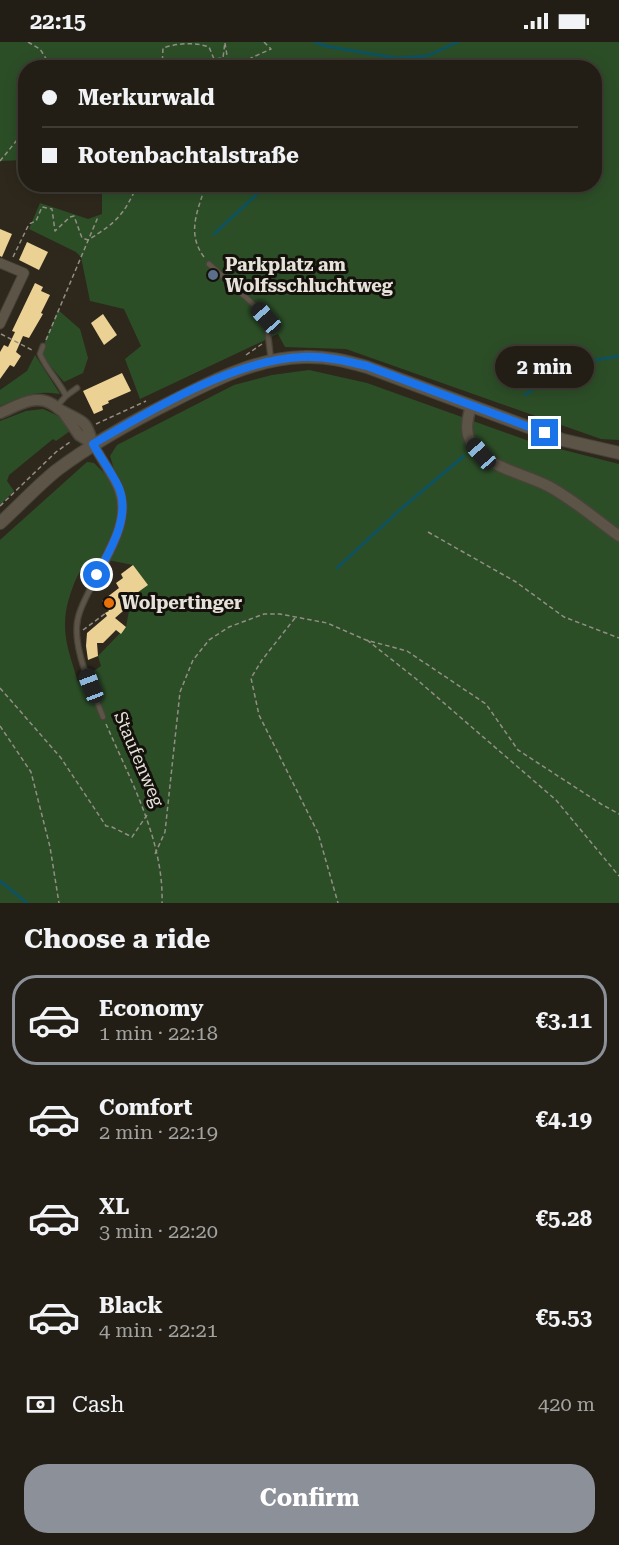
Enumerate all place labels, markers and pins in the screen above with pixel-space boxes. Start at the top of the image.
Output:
place label: Parkplatz am Wolfsschluchtweg [225,254,394,296]
marker: Parkplatz am Wolfsschluchtweg [206,268,220,282]
place label: Wolpertinger [121,592,242,613]
marker: Wolpertinger [102,596,116,610]

